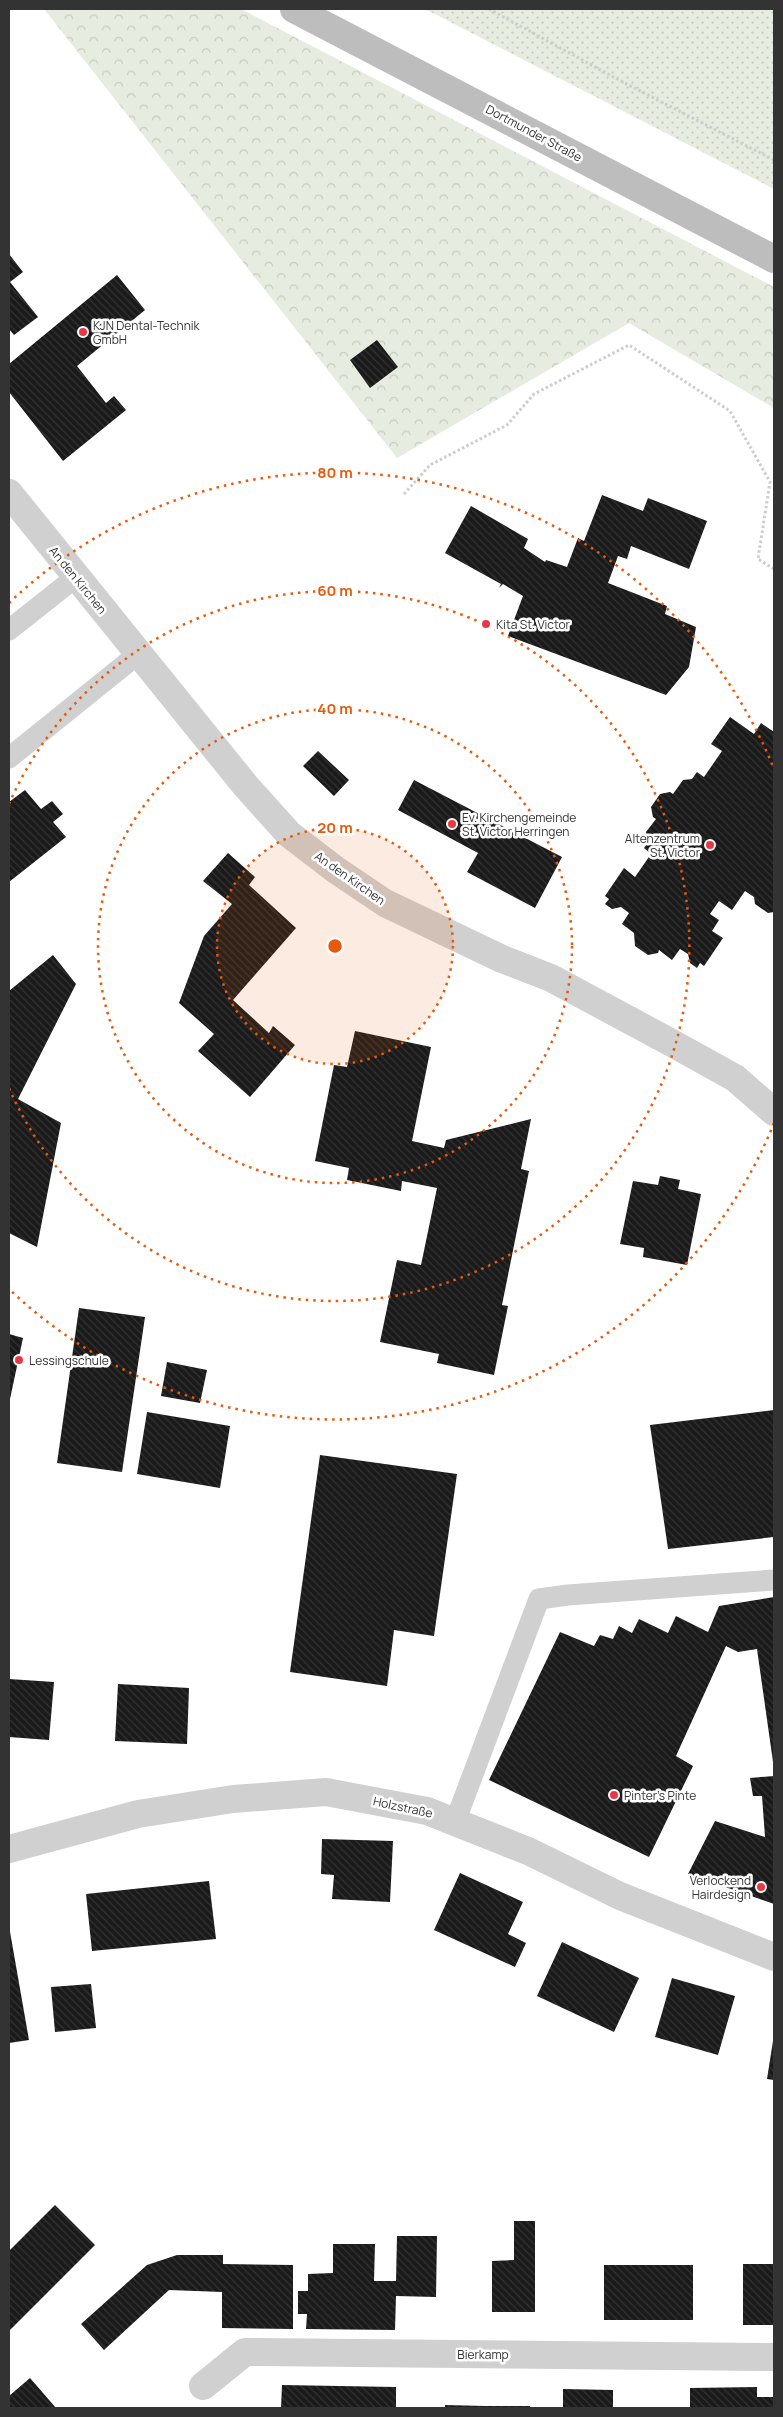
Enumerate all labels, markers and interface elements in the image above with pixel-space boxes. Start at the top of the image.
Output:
street label: Dortmunder Straße [483,100,585,166]
place label: KJN Dental-Technik GmbH [93,317,201,348]
marker: KJN Dental-Technik GmbH [77,326,89,338]
text: 80 m [317,462,353,483]
street label: An den Kirchen [45,543,111,617]
text: 60 m [317,580,353,601]
place label: Kita St. Victor [496,616,571,633]
marker: Kita St. Victor [480,618,492,630]
text: 40 m [317,698,353,719]
place label: Ev. Kirchengemeinde St. Victor Herringen [462,809,576,840]
text: 20 m [317,817,353,838]
marker: Ev. Kirchengemeinde St. Victor Herringen [446,818,458,830]
place label: Altenzentrum St. Victor [625,830,701,861]
marker: Altenzentrum St. Victor [704,839,716,851]
street label: An den Kirchen [311,847,389,909]
centre of rings [326,937,344,955]
place label: Lessingschule [29,1352,109,1369]
marker: Lessingschule [13,1354,25,1366]
place label: Pinter's Pinte [624,1787,696,1804]
marker: Pinter's Pinte [608,1789,620,1801]
street label: Holzstraße [372,1792,434,1822]
place label: Verlockend Hairdesign [690,1872,751,1903]
marker: Verlockend Hairdesign [755,1881,767,1893]
street label: Bierkamp [457,2346,509,2363]

